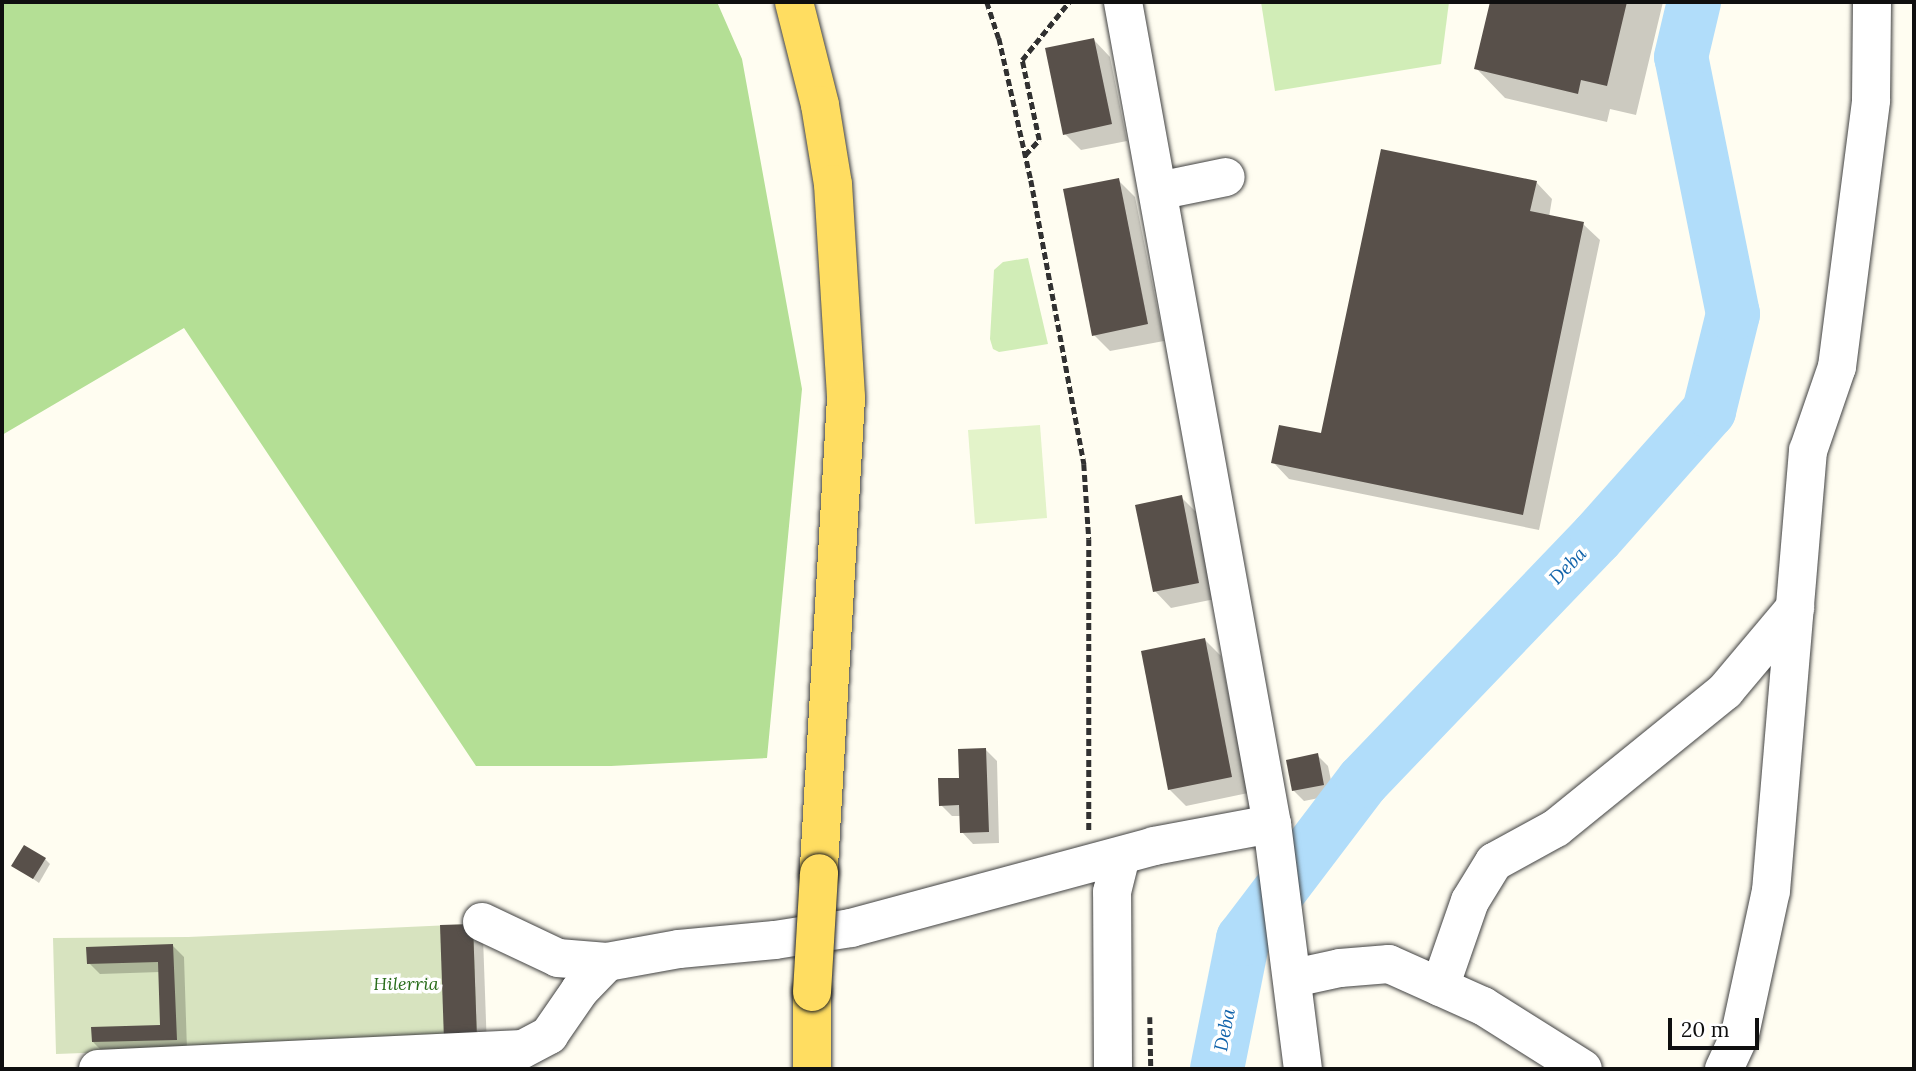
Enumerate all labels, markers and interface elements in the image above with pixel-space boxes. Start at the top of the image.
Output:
water label: Deba [1545,543,1591,589]
park label: Hilerria [373,973,439,995]
scale bar [1671,1004,1762,1048]
water label: Deba [1210,1007,1240,1053]
text: 20 m [1681,1016,1730,1043]

